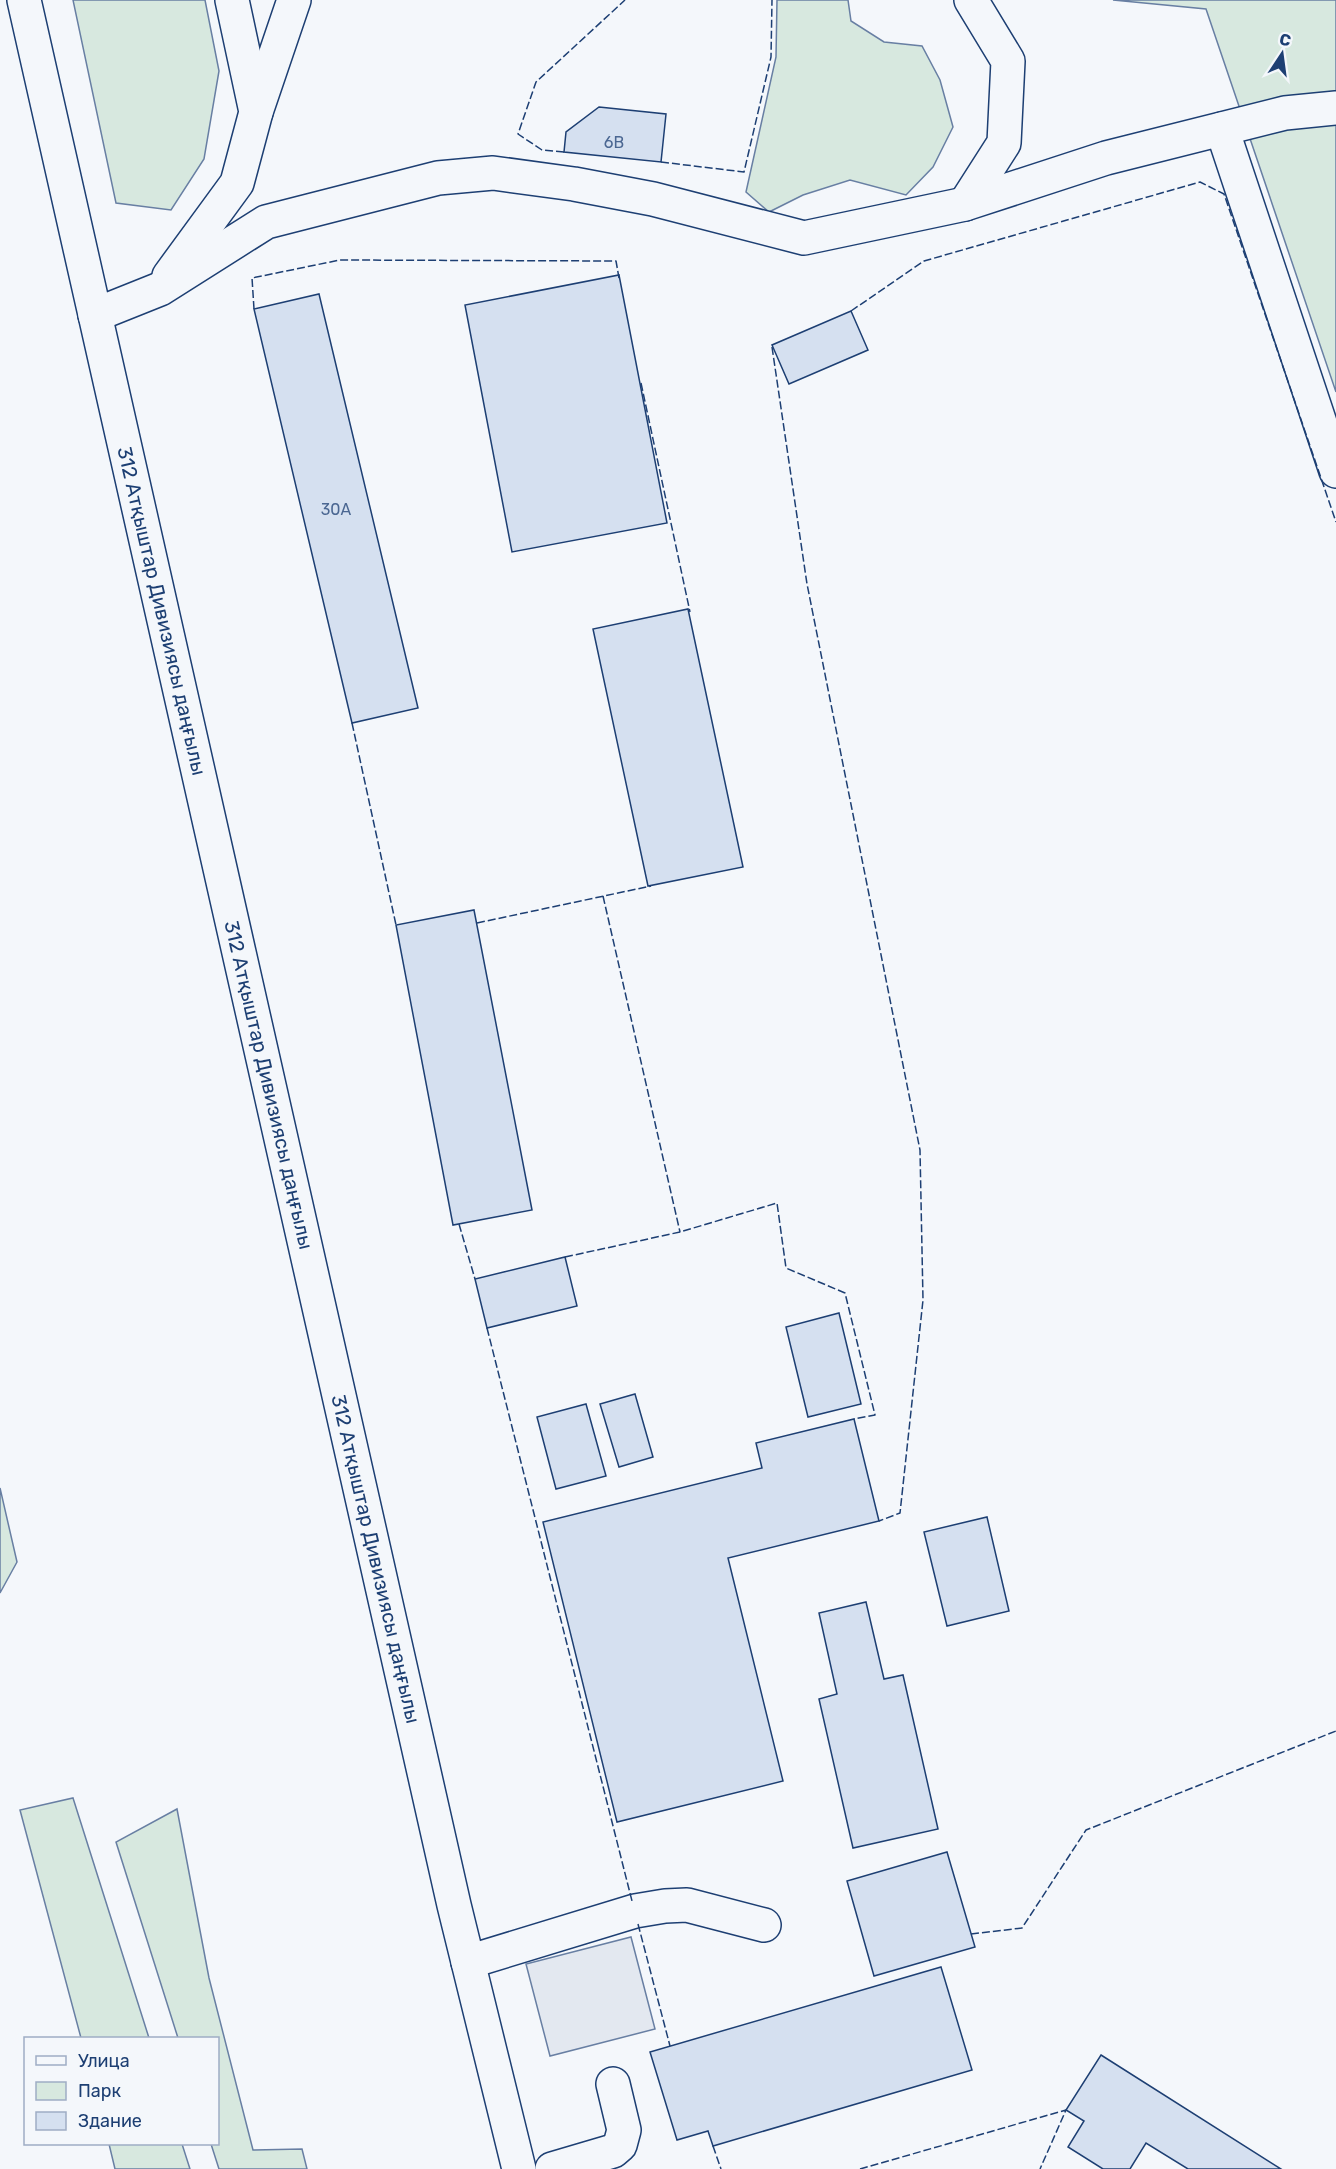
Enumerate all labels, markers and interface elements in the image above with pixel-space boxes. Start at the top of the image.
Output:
north arrow [1252,24,1312,84]
text: С [1278,29,1293,50]
house number: 6В [604,133,624,152]
street label: 312 Атқыштар Дивизиясы даңғылы [112,444,212,778]
house number: 30А [321,500,352,519]
street label: 312 Атқыштар Дивизиясы даңғылы [219,918,319,1252]
street label: 312 Атқыштар Дивизиясы даңғылы [326,1392,426,1726]
legend [24,2037,219,2145]
text: Улица [78,2050,130,2072]
text: Парк [78,2080,122,2102]
text: Здание [78,2110,142,2132]

